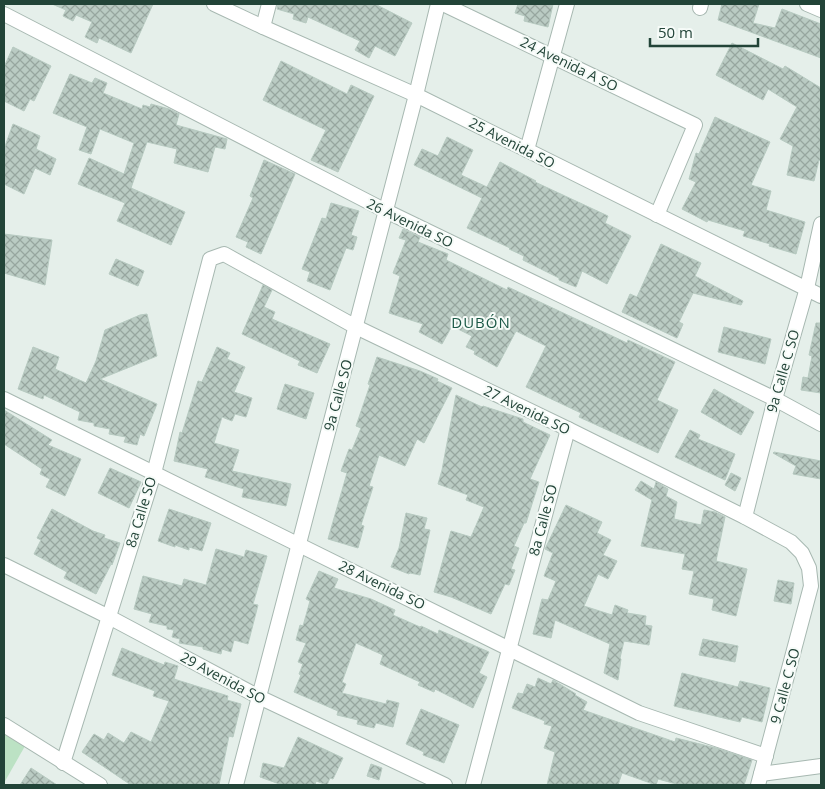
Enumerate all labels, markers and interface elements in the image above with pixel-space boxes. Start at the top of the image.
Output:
scale bar [650,15,758,47]
text: 50 m [658,22,693,42]
street label: 24 Avenida A SO [517,32,621,95]
street label: 25 Avenida SO [466,113,559,172]
street label: 26 Avenida SO [364,193,457,252]
district label: DUBÓN [451,312,511,332]
street label: 9a Calle C SO [762,327,803,415]
street label: 9a Calle SO [319,357,356,433]
street label: 27 Avenida SO [481,380,574,439]
street label: 8a Calle SO [121,474,160,550]
street label: 8a Calle SO [524,482,561,558]
street label: 28 Avenida SO [336,555,429,614]
street label: 9 Calle C SO [765,646,804,726]
street label: 29 Avenida SO [177,647,269,708]

